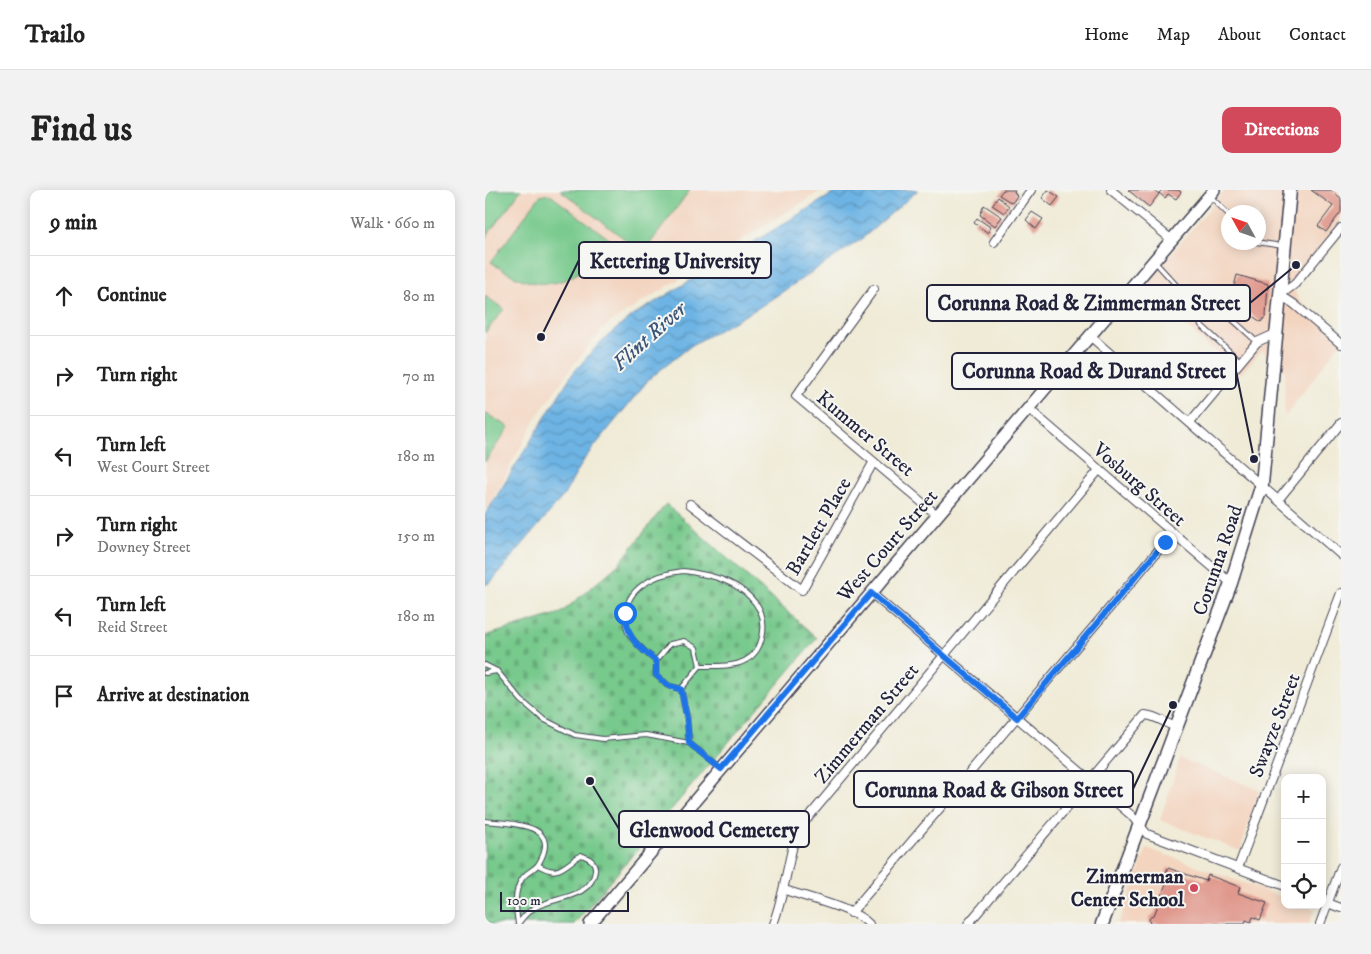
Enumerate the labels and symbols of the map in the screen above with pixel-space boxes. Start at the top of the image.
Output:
north arrow [1221,205,1266,250]
callout: Kettering University [579,242,771,278]
text: Kettering University [589,249,762,275]
callout: Corunna Road & Zimmerman Street [927,285,1250,321]
text: Corunna Road & Zimmerman Street [938,291,1241,317]
water label: Flint River [607,296,693,377]
callout: Corunna Road & Durand Street [952,353,1236,389]
text: Corunna Road & Durand Street [962,359,1226,385]
street label: Kummer Street [811,386,919,483]
street label: Vosburg Street [1086,437,1191,533]
street label: Bartlett Place [781,473,857,580]
street label: West Court Street [832,485,944,608]
street label: Corunna Road [1188,502,1249,619]
route end [1154,531,1177,554]
route start [614,602,637,625]
street label: Zimmerman Street [810,659,925,789]
street label: Swayze Street [1244,670,1307,781]
callout: Corunna Road & Gibson Street [854,771,1133,807]
text: Corunna Road & Gibson Street [865,778,1123,804]
callout: Glenwood Cemetery [619,811,809,847]
text: Glenwood Cemetery [629,818,800,844]
place label: Zimmerman Center School [1071,865,1185,913]
marker: Zimmerman Center School [1188,882,1200,894]
scale bar [500,889,629,912]

